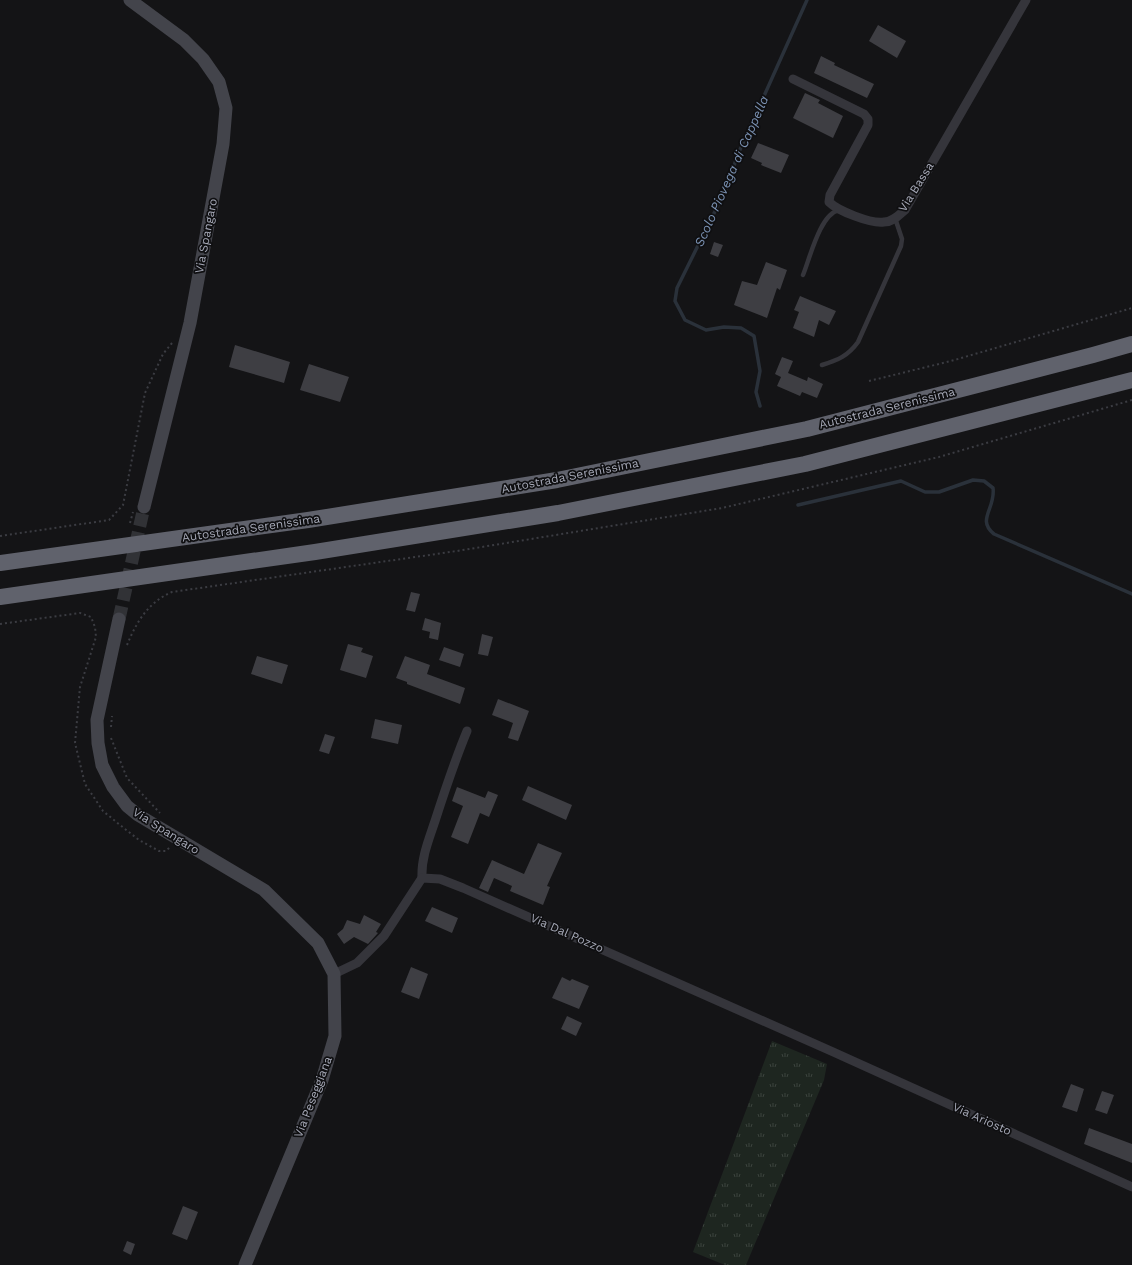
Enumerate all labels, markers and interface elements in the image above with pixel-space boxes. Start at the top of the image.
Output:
water label: Scolo Piovega di Cappella [691,93,772,249]
street label: Via Bassa [895,160,937,214]
street label: Via Spangaro [192,197,220,275]
street label: Autostrada Serenissima [818,384,957,432]
street label: Autostrada Serenissima [500,456,640,496]
street label: Autostrada Serenissima [181,511,321,545]
street label: Via Spangaro [130,805,202,857]
street label: Via Dal Pozzo [528,911,606,955]
street label: Via Peseggiana [291,1054,335,1140]
street label: Via Ariosto [950,1100,1014,1138]

